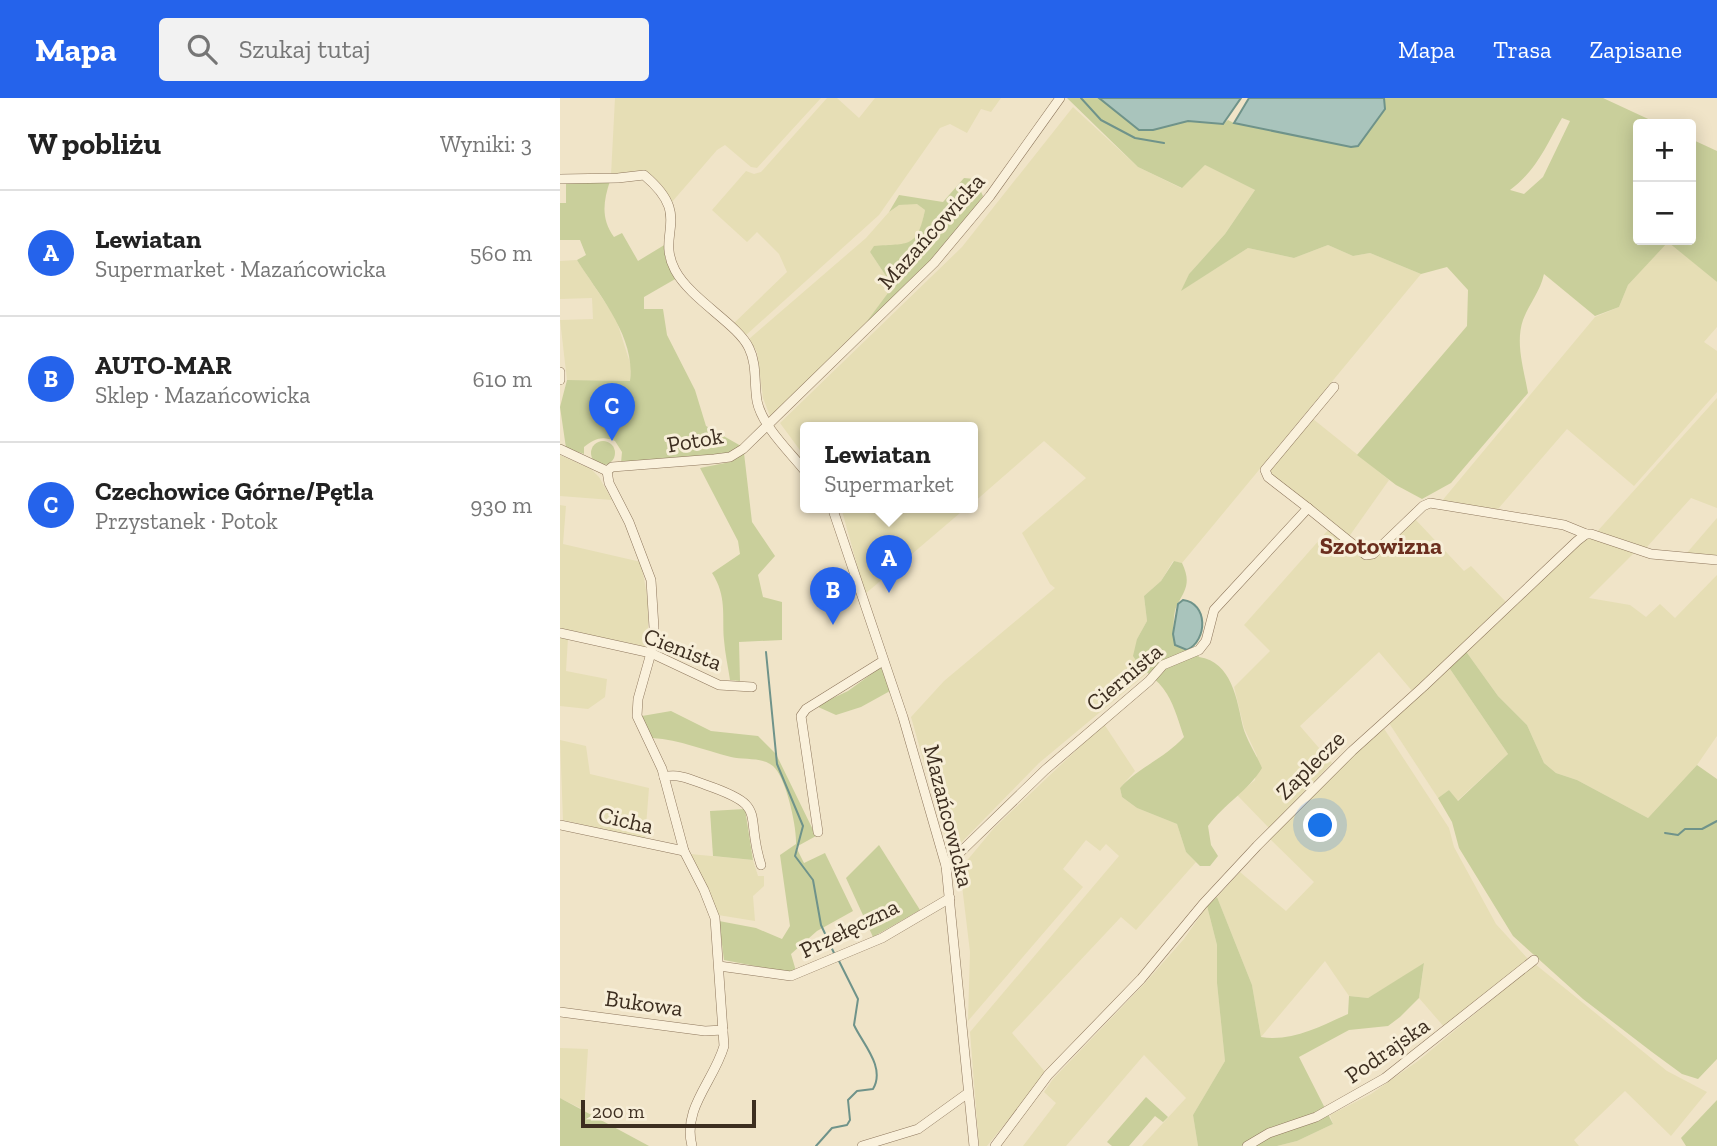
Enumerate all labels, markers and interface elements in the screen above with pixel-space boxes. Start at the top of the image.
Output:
search box [159,18,649,81]
text: Mapa [35,30,117,69]
icon: search [183,30,221,68]
text: Szukaj tutaj [239,33,371,65]
text: Mapa [1398,35,1455,64]
text: Trasa [1493,35,1552,64]
text: Zapisane [1590,35,1682,64]
map controls [1633,119,1696,245]
button: + [1633,119,1696,182]
text: W pobliżu [28,126,161,162]
text: Wyniki: 3 [440,130,532,158]
street label: Mazańcowicka [872,167,990,295]
button: − [1633,182,1696,245]
text: Lewiatan [95,223,201,255]
text: A [43,239,59,267]
text: 560 m [470,239,532,267]
text: Supermarket · Mazańcowicka [95,255,386,283]
text: AUTO-MAR [95,349,231,381]
text: B [44,365,58,393]
text: 610 m [473,365,532,393]
text: Sklep · Mazańcowicka [95,381,310,409]
pin: C [589,383,635,441]
street label: Potok [665,421,725,459]
popup [800,422,978,513]
text: Lewiatan [824,438,931,470]
text: Supermarket [824,470,954,498]
text: Czechowice Górne/Pętla [95,475,374,507]
text: C [44,491,58,519]
text: 930 m [470,491,532,519]
text: Przystanek · Potok [95,507,278,535]
district label: Szotowizna [1320,531,1442,560]
pin: A [866,535,912,593]
pin: B [810,567,856,625]
street label: Cienista [640,621,726,677]
street label: Ciernista [1080,637,1168,717]
street label: Zaplecze [1270,725,1350,805]
street label: Mazańcowicka [918,742,980,890]
street label: Cicha [596,800,656,840]
your location [1303,808,1337,842]
street label: Przełęczna [795,892,903,964]
street label: Bukowa [603,984,685,1022]
street label: Podrajska [1339,1011,1435,1089]
scale bar [581,1097,756,1129]
text: 200 m [592,1100,644,1123]

